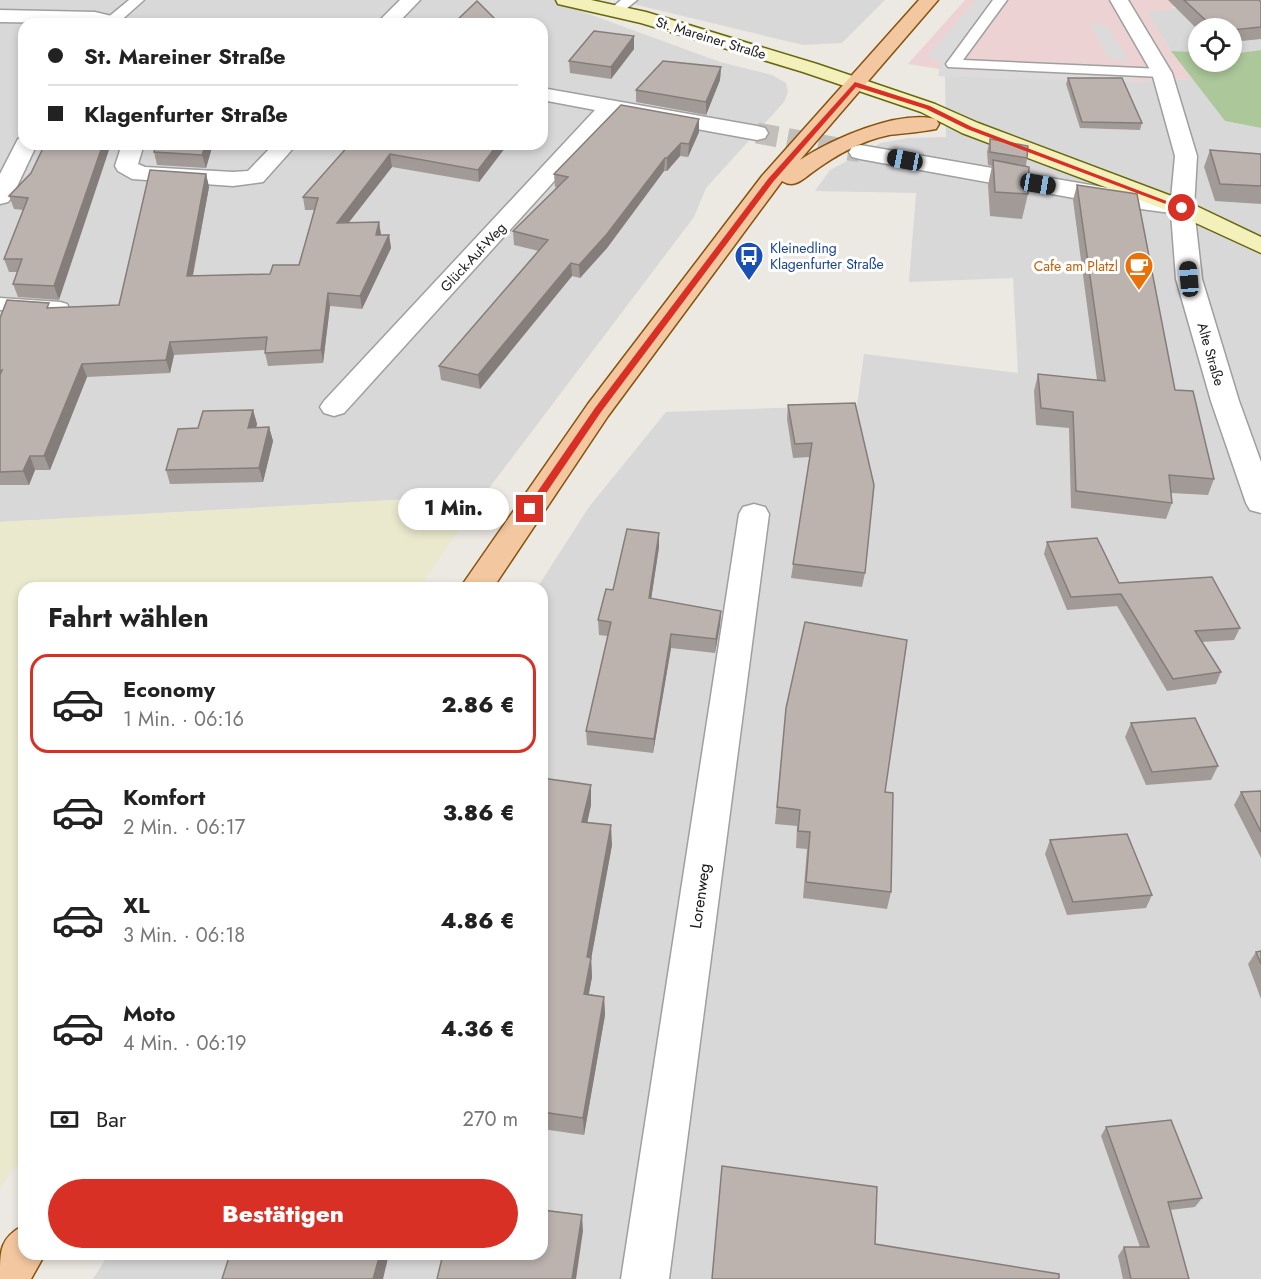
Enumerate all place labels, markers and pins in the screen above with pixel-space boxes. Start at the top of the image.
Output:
place label: Kleinedling Klagenfurter Straße [770,238,884,274]
bus stop icon: Kleinedling Klagenfurter Straße [733,240,765,282]
cafe icon: Cafe am Platzl [1123,250,1155,292]
place label: Cafe am Platzl [1034,256,1118,276]

